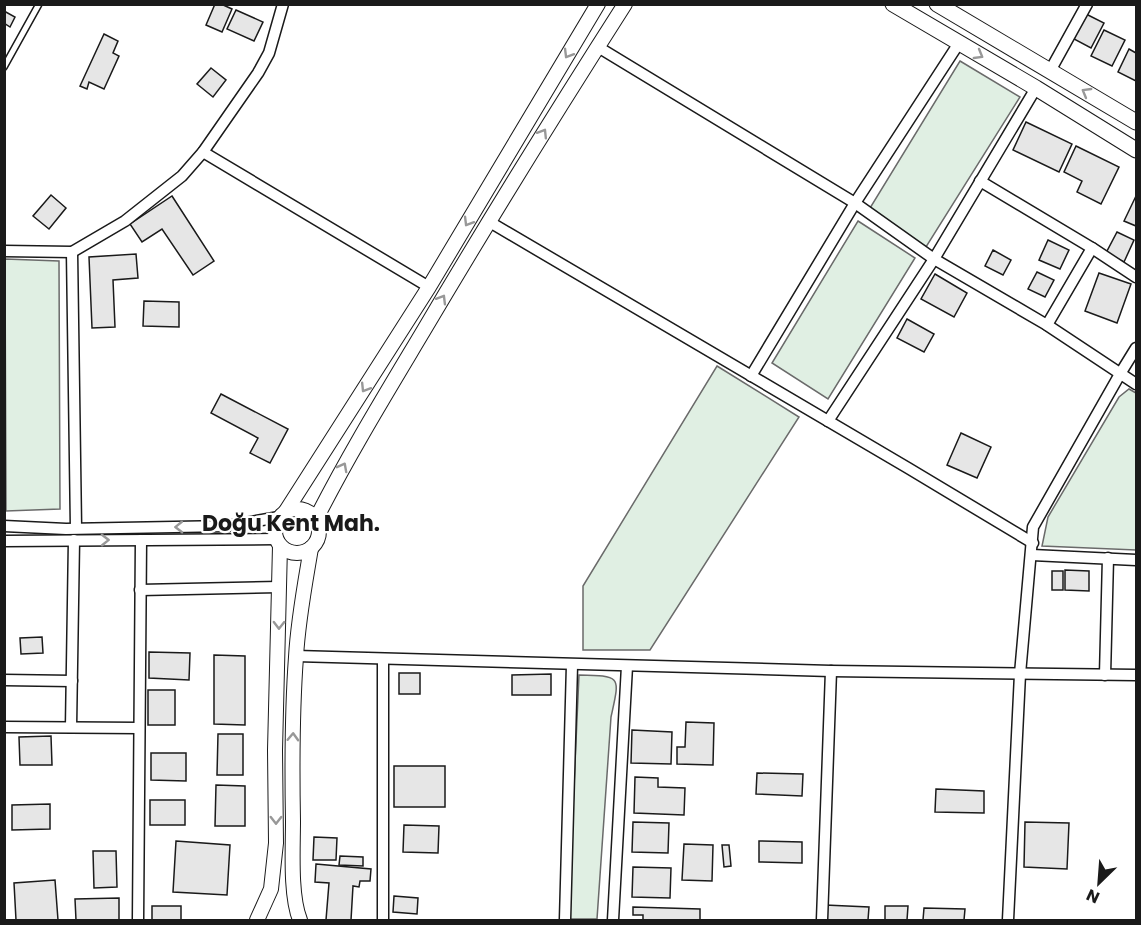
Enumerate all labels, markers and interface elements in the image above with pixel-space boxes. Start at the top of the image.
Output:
one-way arrow [563,48,575,58]
one-way arrow [973,48,984,59]
one-way arrow [1082,88,1092,99]
one-way arrow [535,129,547,139]
one-way arrow [463,216,475,226]
one-way arrow [434,295,446,305]
one-way arrow [361,382,373,392]
one-way arrow [336,463,347,474]
district label: Doğu Kent Mah. [202,508,380,539]
one-way arrow [175,521,184,533]
one-way arrow [100,534,109,546]
one-way arrow [273,621,285,630]
one-way arrow [286,732,299,741]
one-way arrow [269,816,282,825]
north arrow [1069,853,1129,913]
text: N [1083,883,1103,909]

